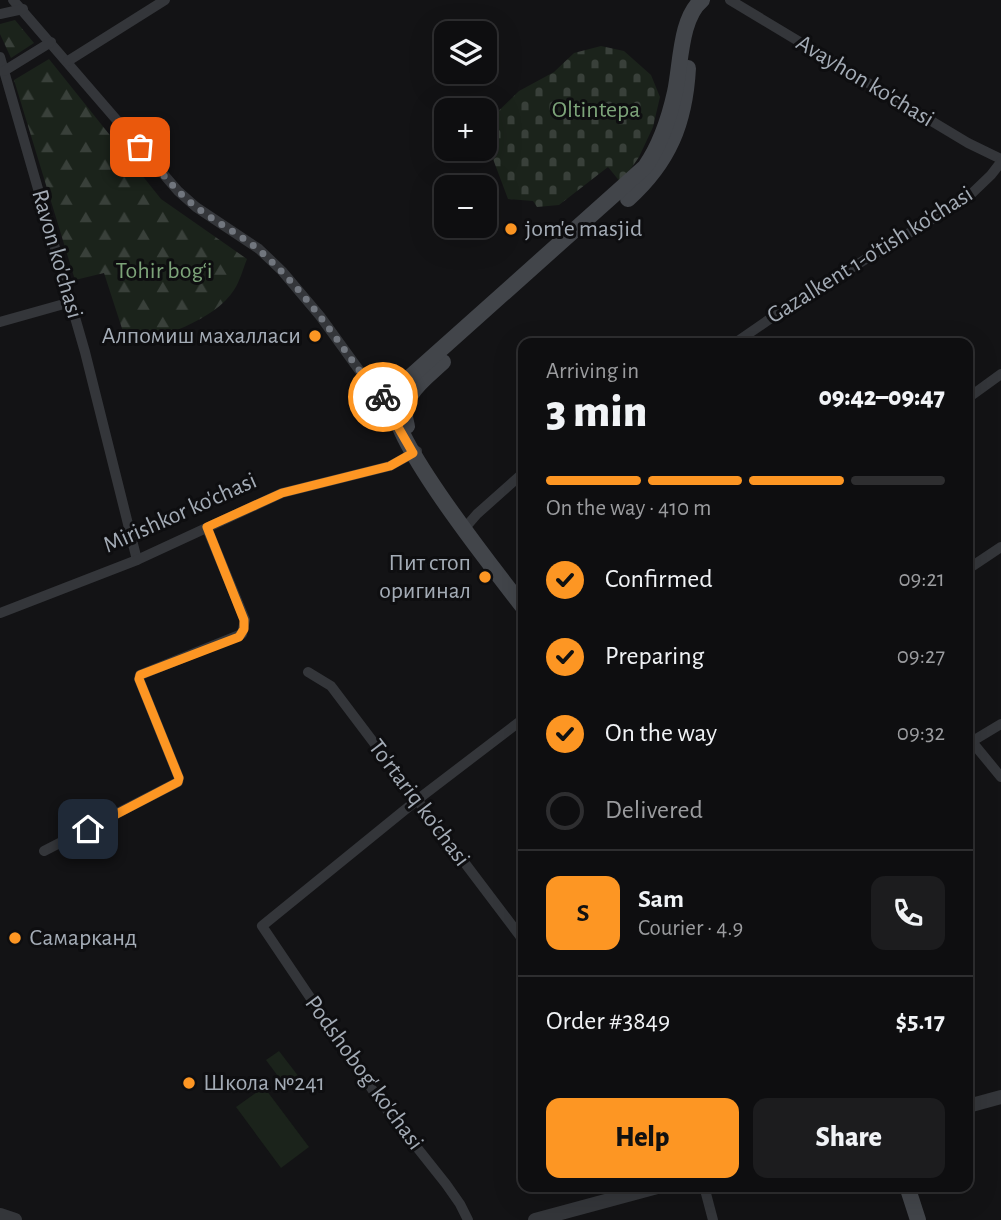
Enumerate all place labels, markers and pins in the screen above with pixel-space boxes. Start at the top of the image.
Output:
pin [110,117,170,177]
place label: jom'e masjid [525,217,642,241]
marker: jom'e masjid [503,221,519,237]
place label: Алпомиш махалласи [102,324,301,348]
marker: Алпомиш махалласи [307,328,323,344]
place label: Пит стоп оригинал [379,551,471,603]
marker: Пит стоп оригинал [477,569,493,585]
pin [58,799,118,859]
place label: Самарканд [29,926,137,950]
marker: Самарканд [7,930,23,946]
place label: Школа №241 [203,1071,325,1095]
marker: Школа №241 [181,1075,197,1091]

